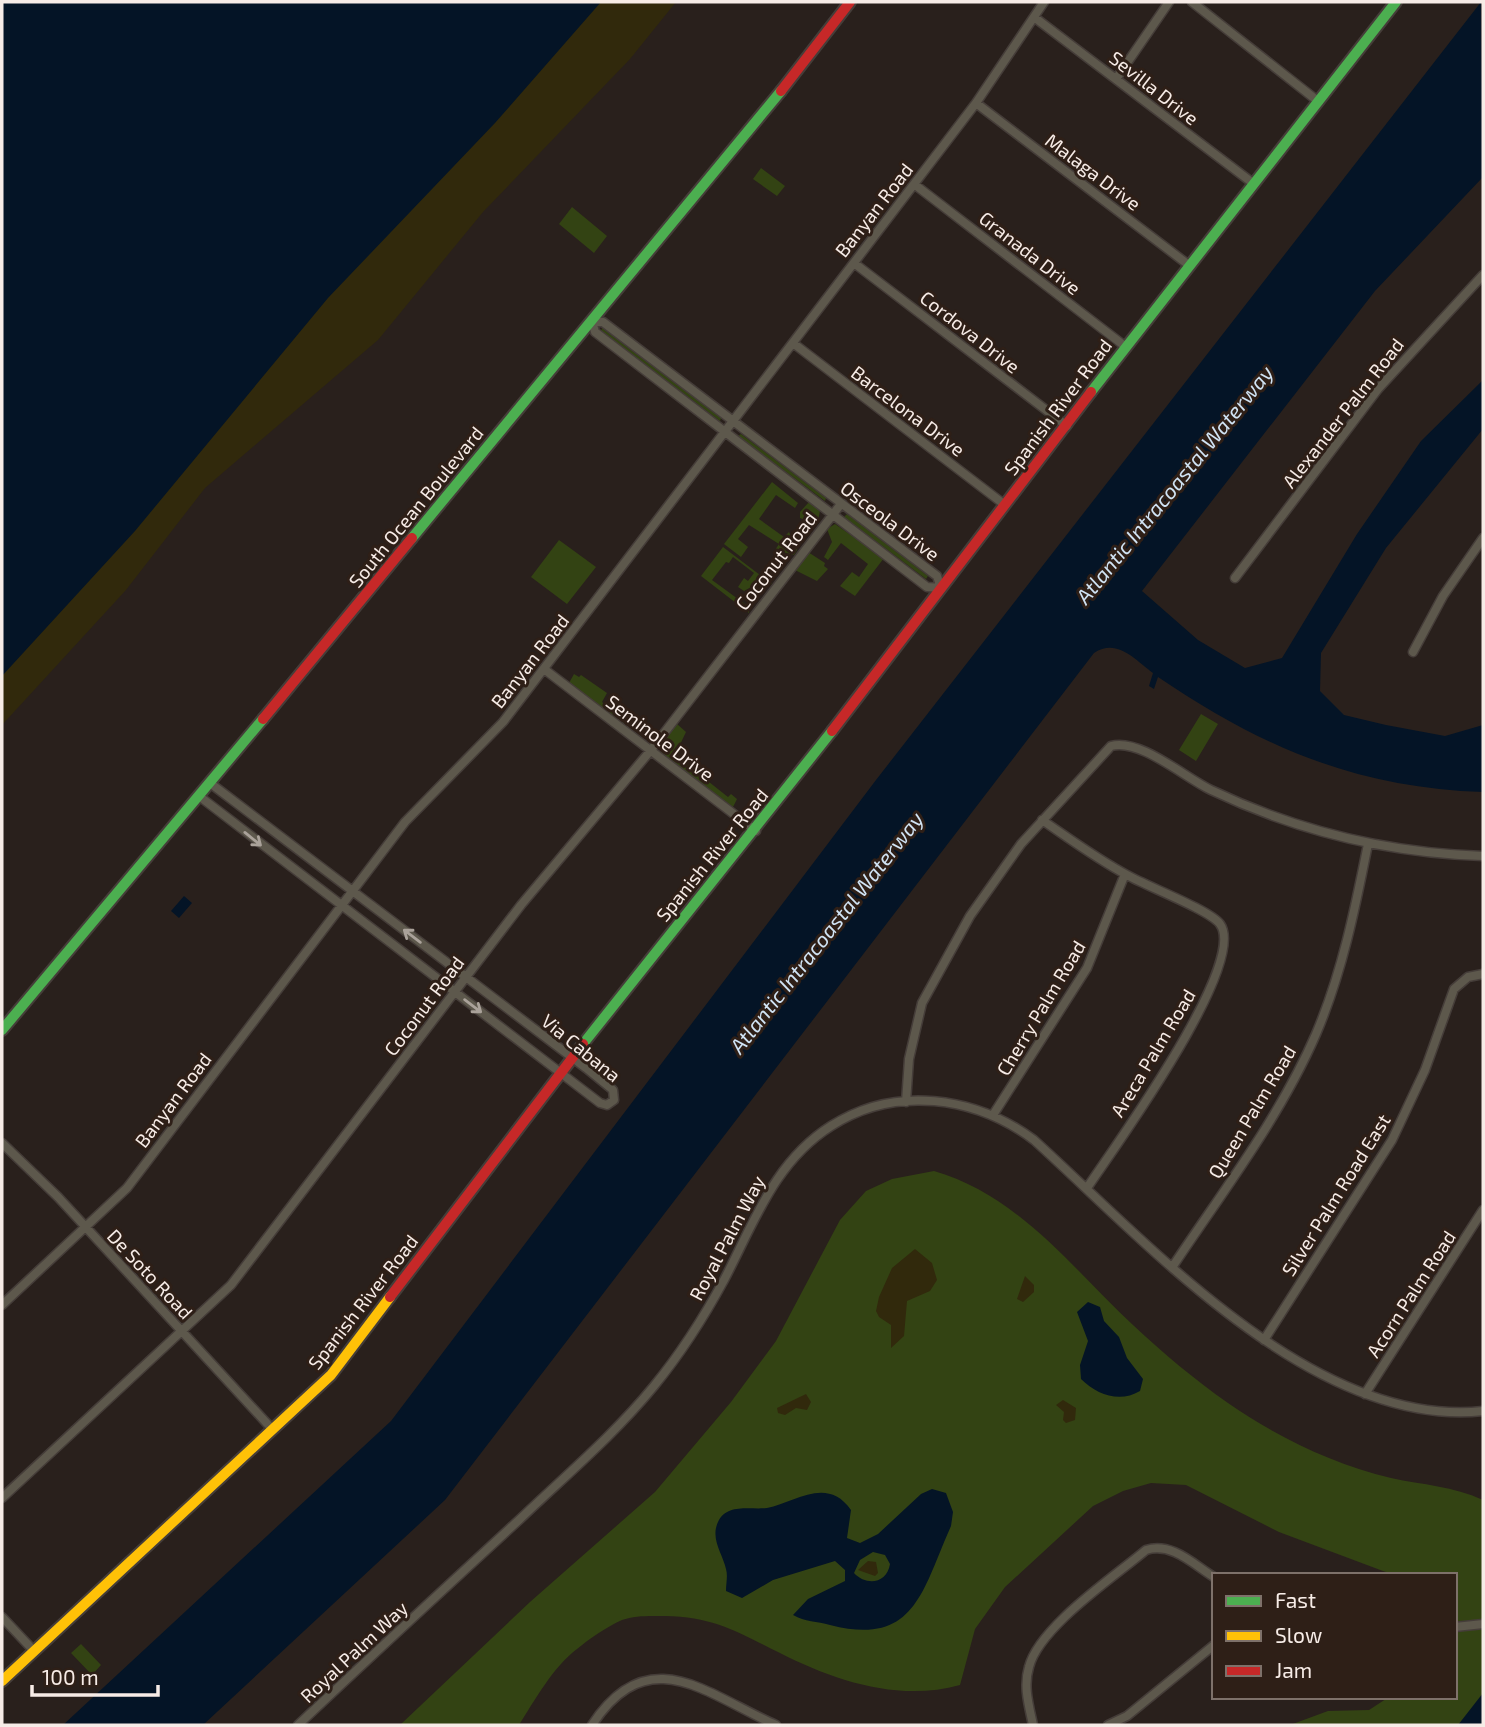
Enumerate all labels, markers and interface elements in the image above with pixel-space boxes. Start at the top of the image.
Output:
street label: Sevilla Drive [1105,46,1203,130]
street label: Malaga Drive [1041,128,1146,215]
street label: Banyan Road [830,158,917,261]
street label: Granada Drive [975,206,1086,299]
street label: Cordova Drive [916,285,1025,378]
street label: Alexander Palm Road [1277,333,1408,492]
street label: Spanish River Road [999,334,1116,479]
street label: Barcelona Drive [847,360,970,461]
water label: Atlantic Intracoastal Waterway [1069,360,1278,610]
street label: South Ocean Boulevard [344,422,488,592]
street label: Osceola Drive [836,476,944,565]
street label: Coconut Road [730,507,821,615]
street label: Banyan Road [486,609,573,712]
street label: Seminole Drive [602,690,719,786]
street label: Spanish River Road [651,783,772,926]
water label: Atlantic Intracoastal Waterway [723,806,929,1059]
one-way arrow [243,831,261,847]
one-way arrow [403,929,421,944]
street label: Cherry Palm Road [991,936,1090,1079]
street label: Coconut Road [379,951,468,1060]
street label: Areca Palm Road [1105,985,1200,1121]
one-way arrow [463,999,481,1014]
street label: Via Cabana [537,1009,625,1086]
street label: Queen Palm Road [1203,1041,1300,1182]
street label: Banyan Road [130,1048,216,1152]
street label: Silver Palm Road East [1276,1110,1395,1280]
street label: Royal Palm Way [684,1171,769,1304]
street label: De Soto Road [103,1224,198,1323]
street label: Acorn Palm Road [1361,1226,1460,1361]
street label: Spanish River Road [303,1230,422,1374]
legend [1212,1573,1457,1699]
text: Fast [1275,1587,1316,1612]
street label: Royal Palm Way [295,1596,412,1707]
text: Slow [1275,1622,1322,1647]
scale bar [32,1654,158,1698]
text: Jam [1275,1657,1312,1682]
text: 100 m [42,1664,99,1689]

